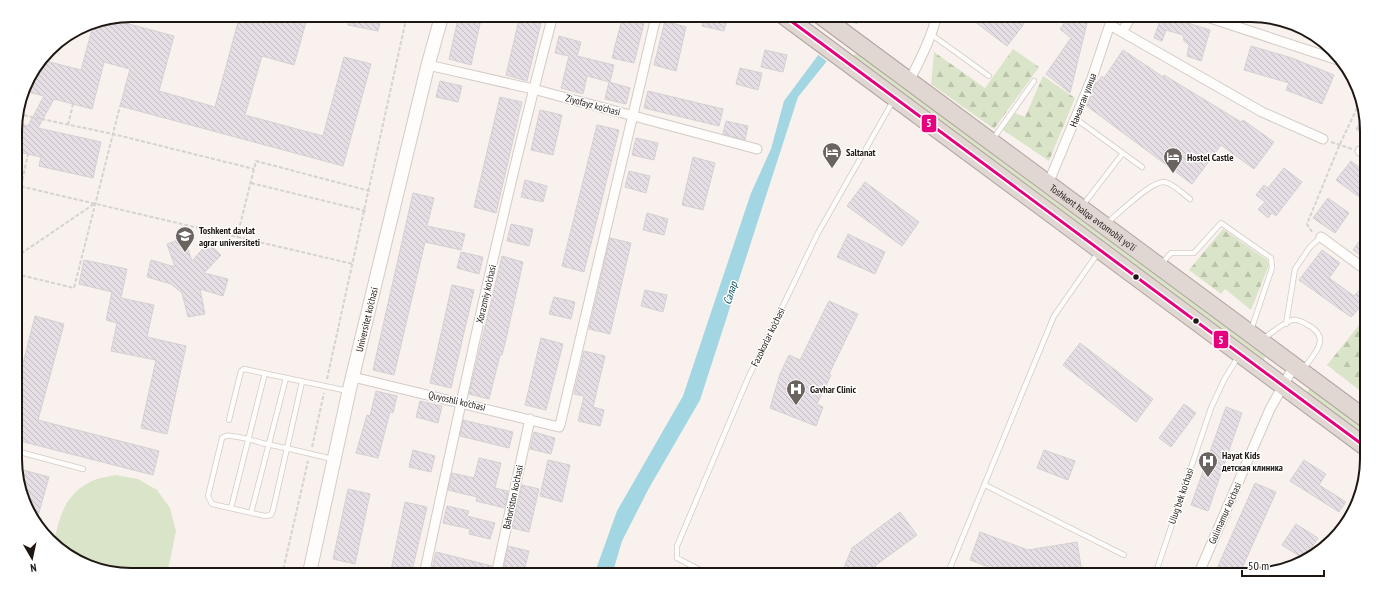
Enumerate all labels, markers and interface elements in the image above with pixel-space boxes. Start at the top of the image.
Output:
street label: Наманган улица [1067,71,1099,129]
street label: Ziyofayz ko'chasi [564,91,622,119]
line badge: 5 [921,114,937,133]
text: 5 [926,116,932,130]
hotel icon: Saltanat [821,141,843,169]
place label: Saltanat [846,146,876,159]
hotel icon: Hostel Castle [1162,146,1184,174]
place label: Hostel Castle [1187,151,1234,164]
street label: Toshkent halqa avtomobil yo'li [1047,181,1139,254]
place label: Toshkent davlat agrar universiteti [199,224,260,249]
school or university icon: Toshkent davlat agrar universiteti [174,225,196,253]
street label: Xorazmiy ko'chasi [473,263,499,325]
unlabelled marker [1131,272,1141,282]
water label: Салар [720,279,741,306]
street label: Universitet ko'chasi [352,286,380,353]
street label: Fazokorlar ko'chasi [748,305,788,369]
unlabelled marker [1191,316,1201,326]
line badge: 5 [1213,330,1229,349]
text: 5 [1218,333,1224,347]
hospital icon: Gavhar Clinic [785,378,807,406]
place label: Gavhar Clinic [810,383,857,396]
street label: Quyoshli ko'chasi [427,388,487,414]
place label: Hayat Kids детская клиника [1221,449,1283,474]
hospital icon: Hayat Kids детская клиника [1197,450,1219,478]
street label: Bahoriston ko'chasi [500,464,526,530]
street label: Ulug'bek ko'chasi [1165,466,1197,526]
street label: Gulimamur ko'chasi [1206,480,1244,546]
north arrow [12,538,52,578]
scale bar [1242,552,1324,578]
text: 50 m [1248,558,1269,573]
text: N [29,560,38,575]

